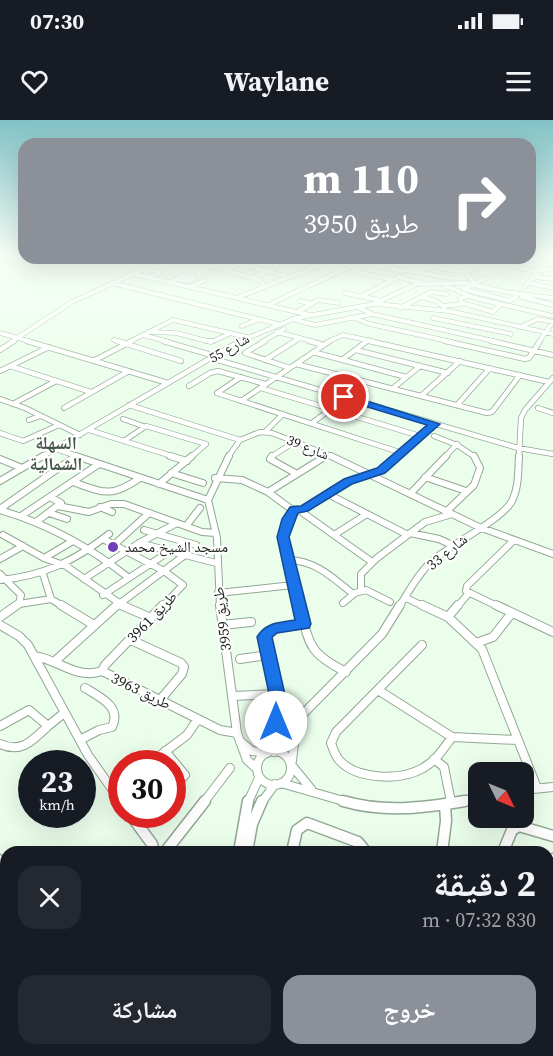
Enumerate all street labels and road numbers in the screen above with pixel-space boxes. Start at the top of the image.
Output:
street label: شارع 55 [205,328,253,368]
street label: شارع 39 [284,430,332,464]
street label: شارع 33 [422,529,472,575]
street label: طريق 3961 [122,586,182,647]
street label: طريق 3959 [207,586,236,652]
street label: طريق 3963 [108,667,175,714]

